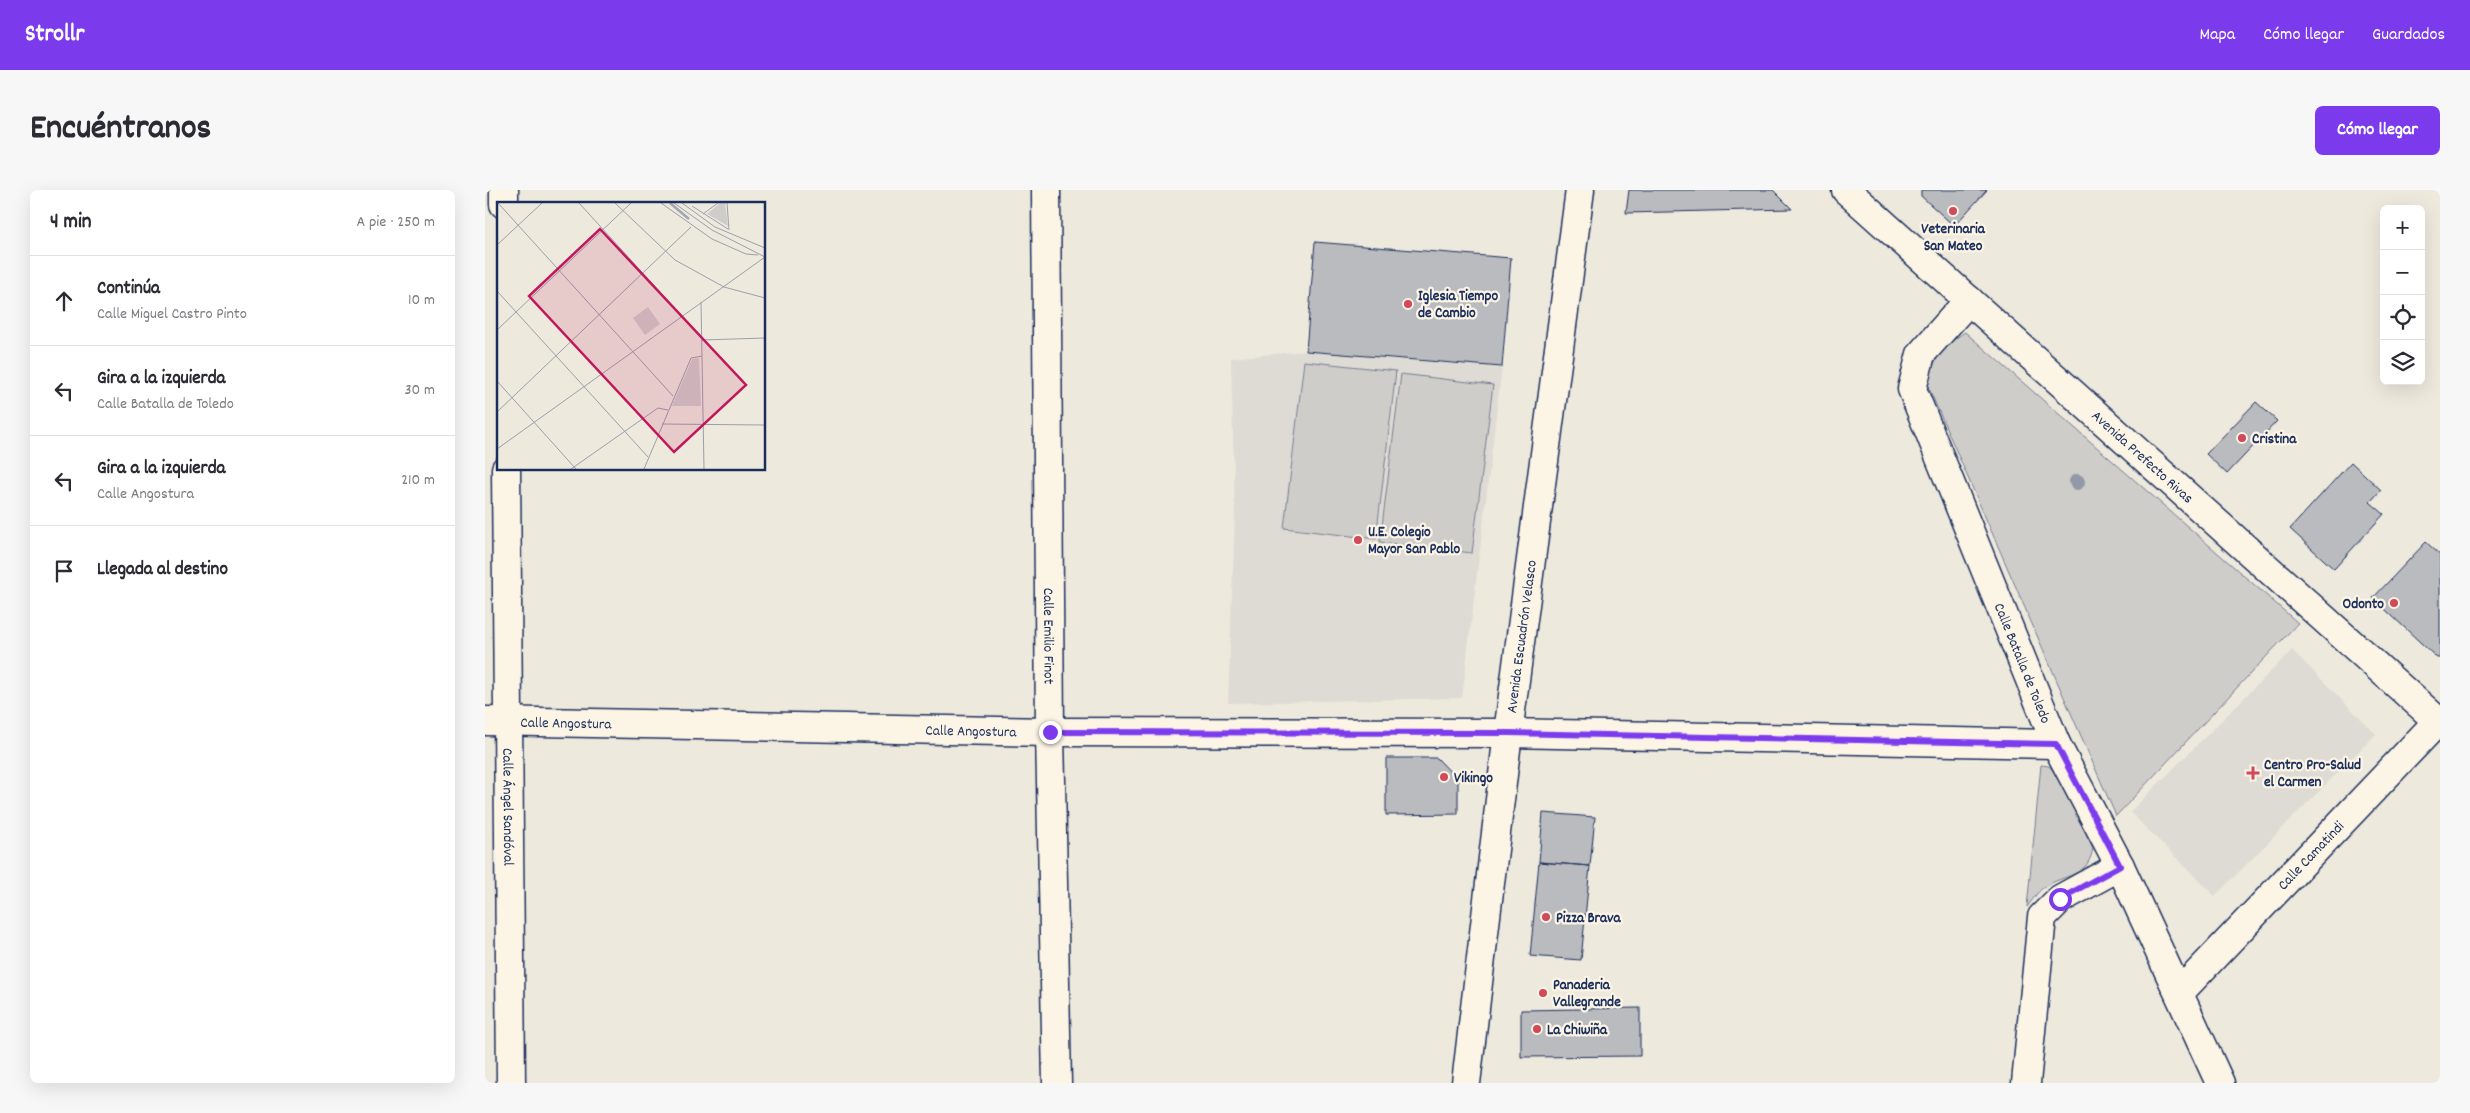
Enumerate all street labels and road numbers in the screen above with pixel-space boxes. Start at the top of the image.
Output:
street label: Avenida Prefecto Rivas [2086,406,2198,510]
street label: Avenida Escuadrón Velasco [1502,558,1544,714]
street label: Calle Emilio Finot [1036,588,1059,685]
street label: Calle Batalla de Toledo [1987,600,2056,728]
street label: Calle Angostura [520,713,613,736]
street label: Calle Angostura [925,721,1018,744]
street label: Calle Ángel Sandóval [495,748,518,866]
street label: Calle Camatindi [2273,817,2350,896]

